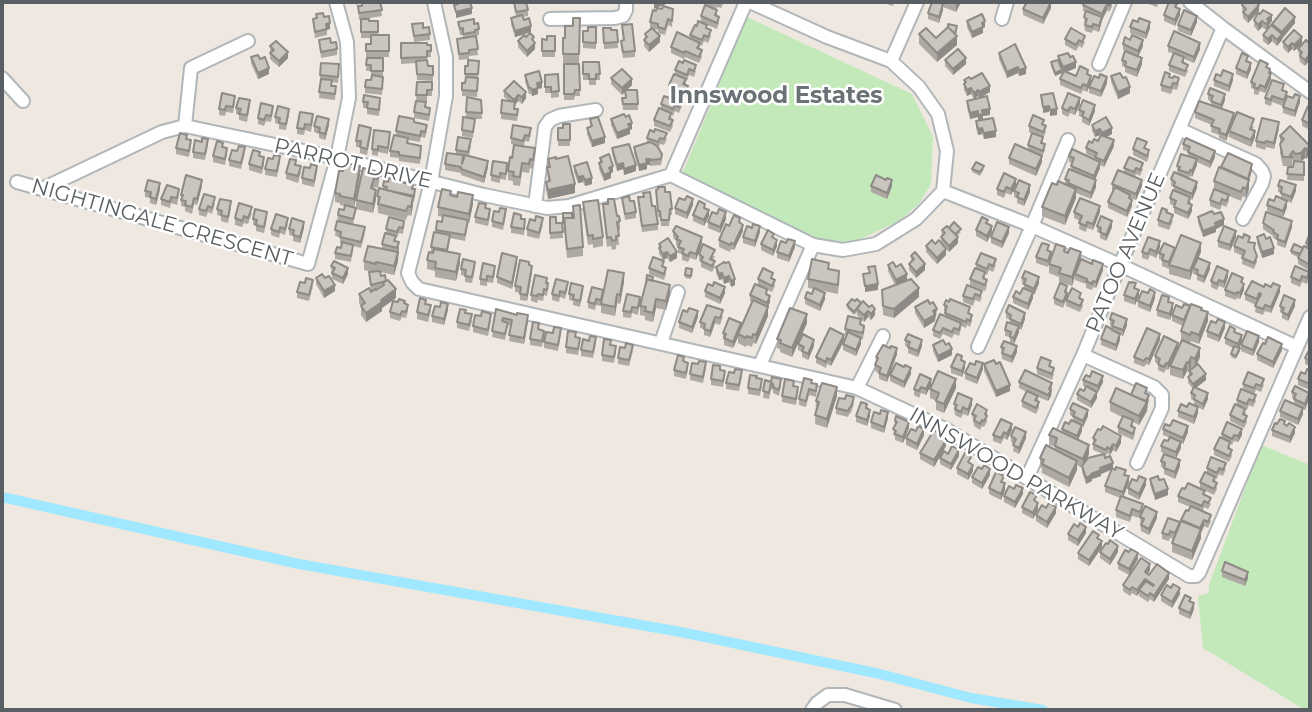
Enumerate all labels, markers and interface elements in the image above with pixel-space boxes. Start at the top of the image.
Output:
district label: Innswood Estates [670,82,882,110]
street label: PARROT DRIVE [272,134,434,194]
street label: PATOO AVENUE [1081,169,1171,337]
street label: NIGHTINGALE CRESCENT [29,174,295,272]
street label: INNSWOOD PARKWAY [905,402,1127,546]

